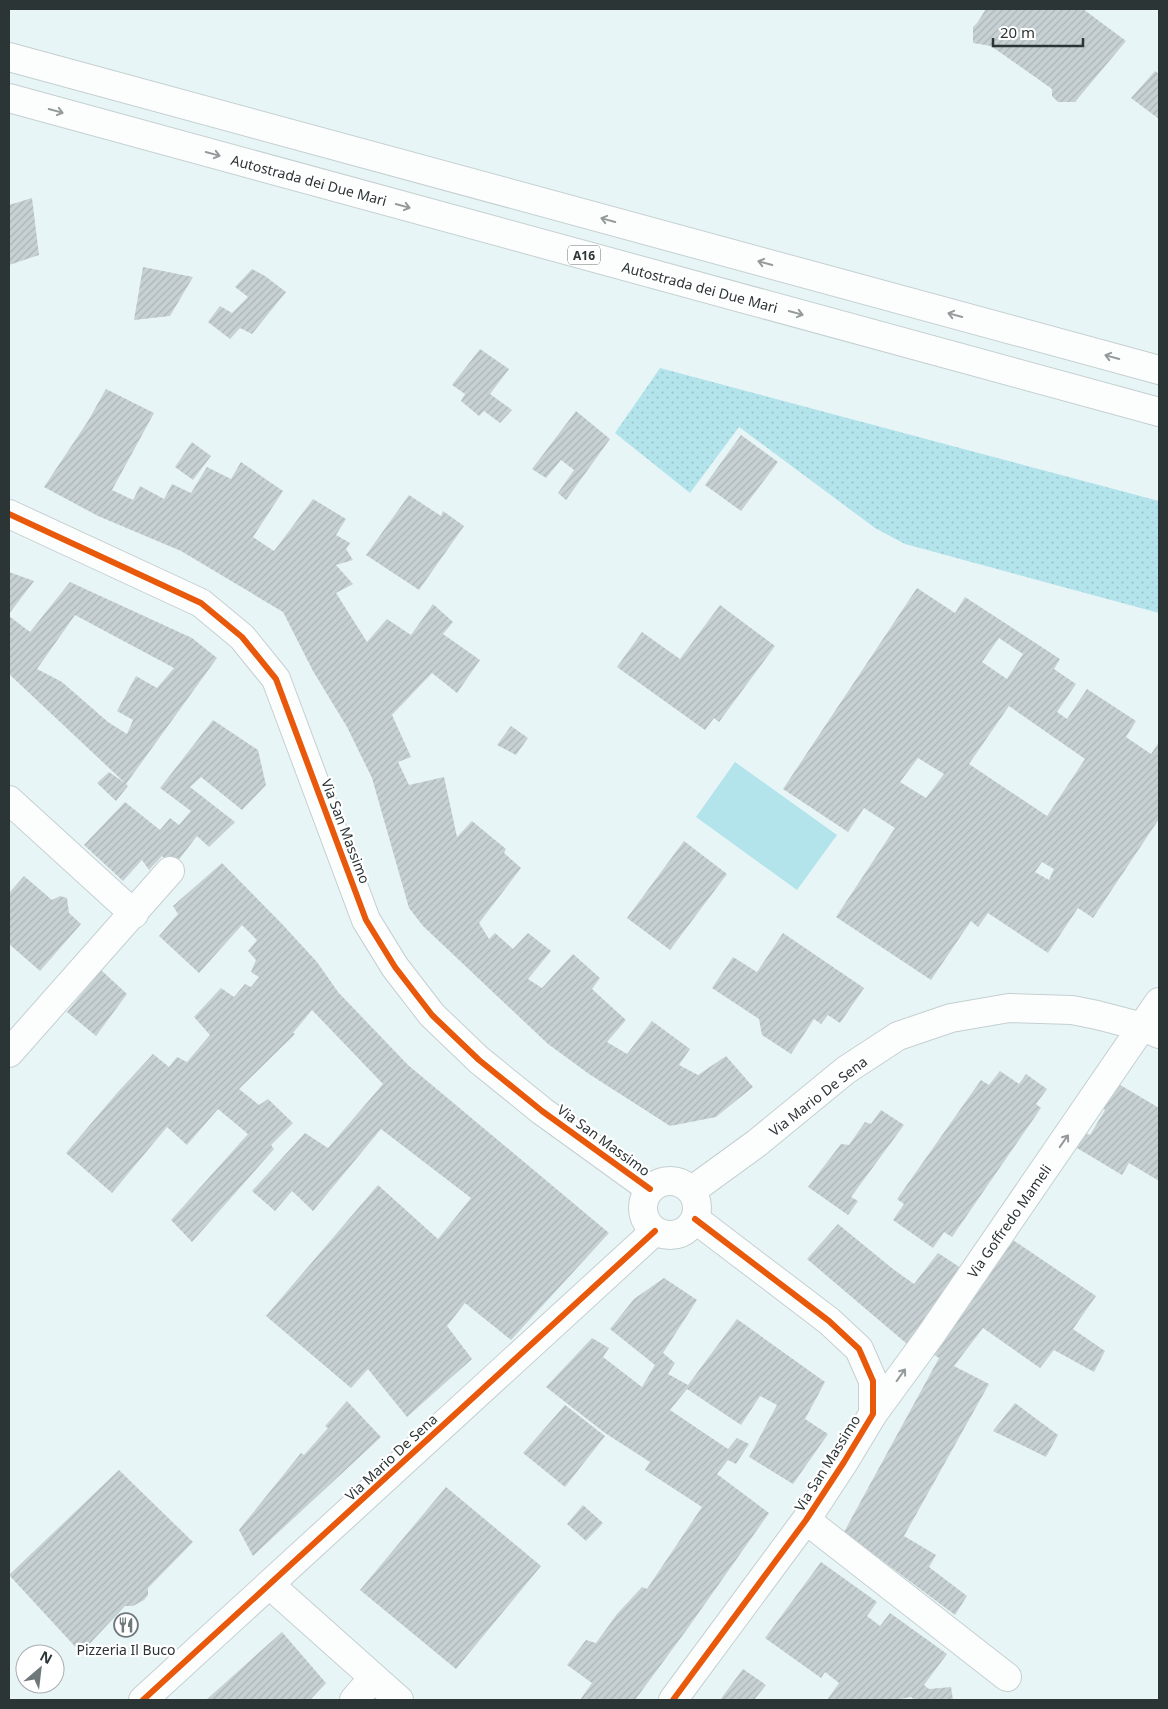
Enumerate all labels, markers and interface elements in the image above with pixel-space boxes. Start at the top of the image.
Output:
scale bar [993,15,1083,47]
text: 20 m [1000,22,1035,42]
one-way arrow [47,107,63,116]
one-way arrow [204,149,220,159]
street label: Autostrada dei Due Mari [229,150,389,210]
one-way arrow [395,201,411,211]
one-way arrow [601,215,617,224]
road number: A16 [568,246,600,264]
street label: Autostrada dei Due Mari [620,257,780,317]
one-way arrow [757,257,773,267]
one-way arrow [788,309,804,318]
one-way arrow [948,309,964,319]
one-way arrow [1105,352,1121,362]
street label: Via San Massimo [317,776,375,886]
street label: Via Mario De Sena [765,1052,871,1140]
street label: Via San Massimo [554,1100,654,1180]
one-way arrow [1059,1134,1069,1148]
street label: Via Goffredo Mameli [963,1160,1055,1282]
one-way arrow [896,1369,907,1382]
street label: Via Mario De Sena [341,1409,441,1505]
street label: Via San Massimo [790,1411,864,1515]
restaurant icon: Pizzeria Il Buco [113,1612,139,1638]
place label: Pizzeria Il Buco [77,1640,175,1659]
north arrow [15,1644,65,1694]
text: N [37,1646,56,1668]

